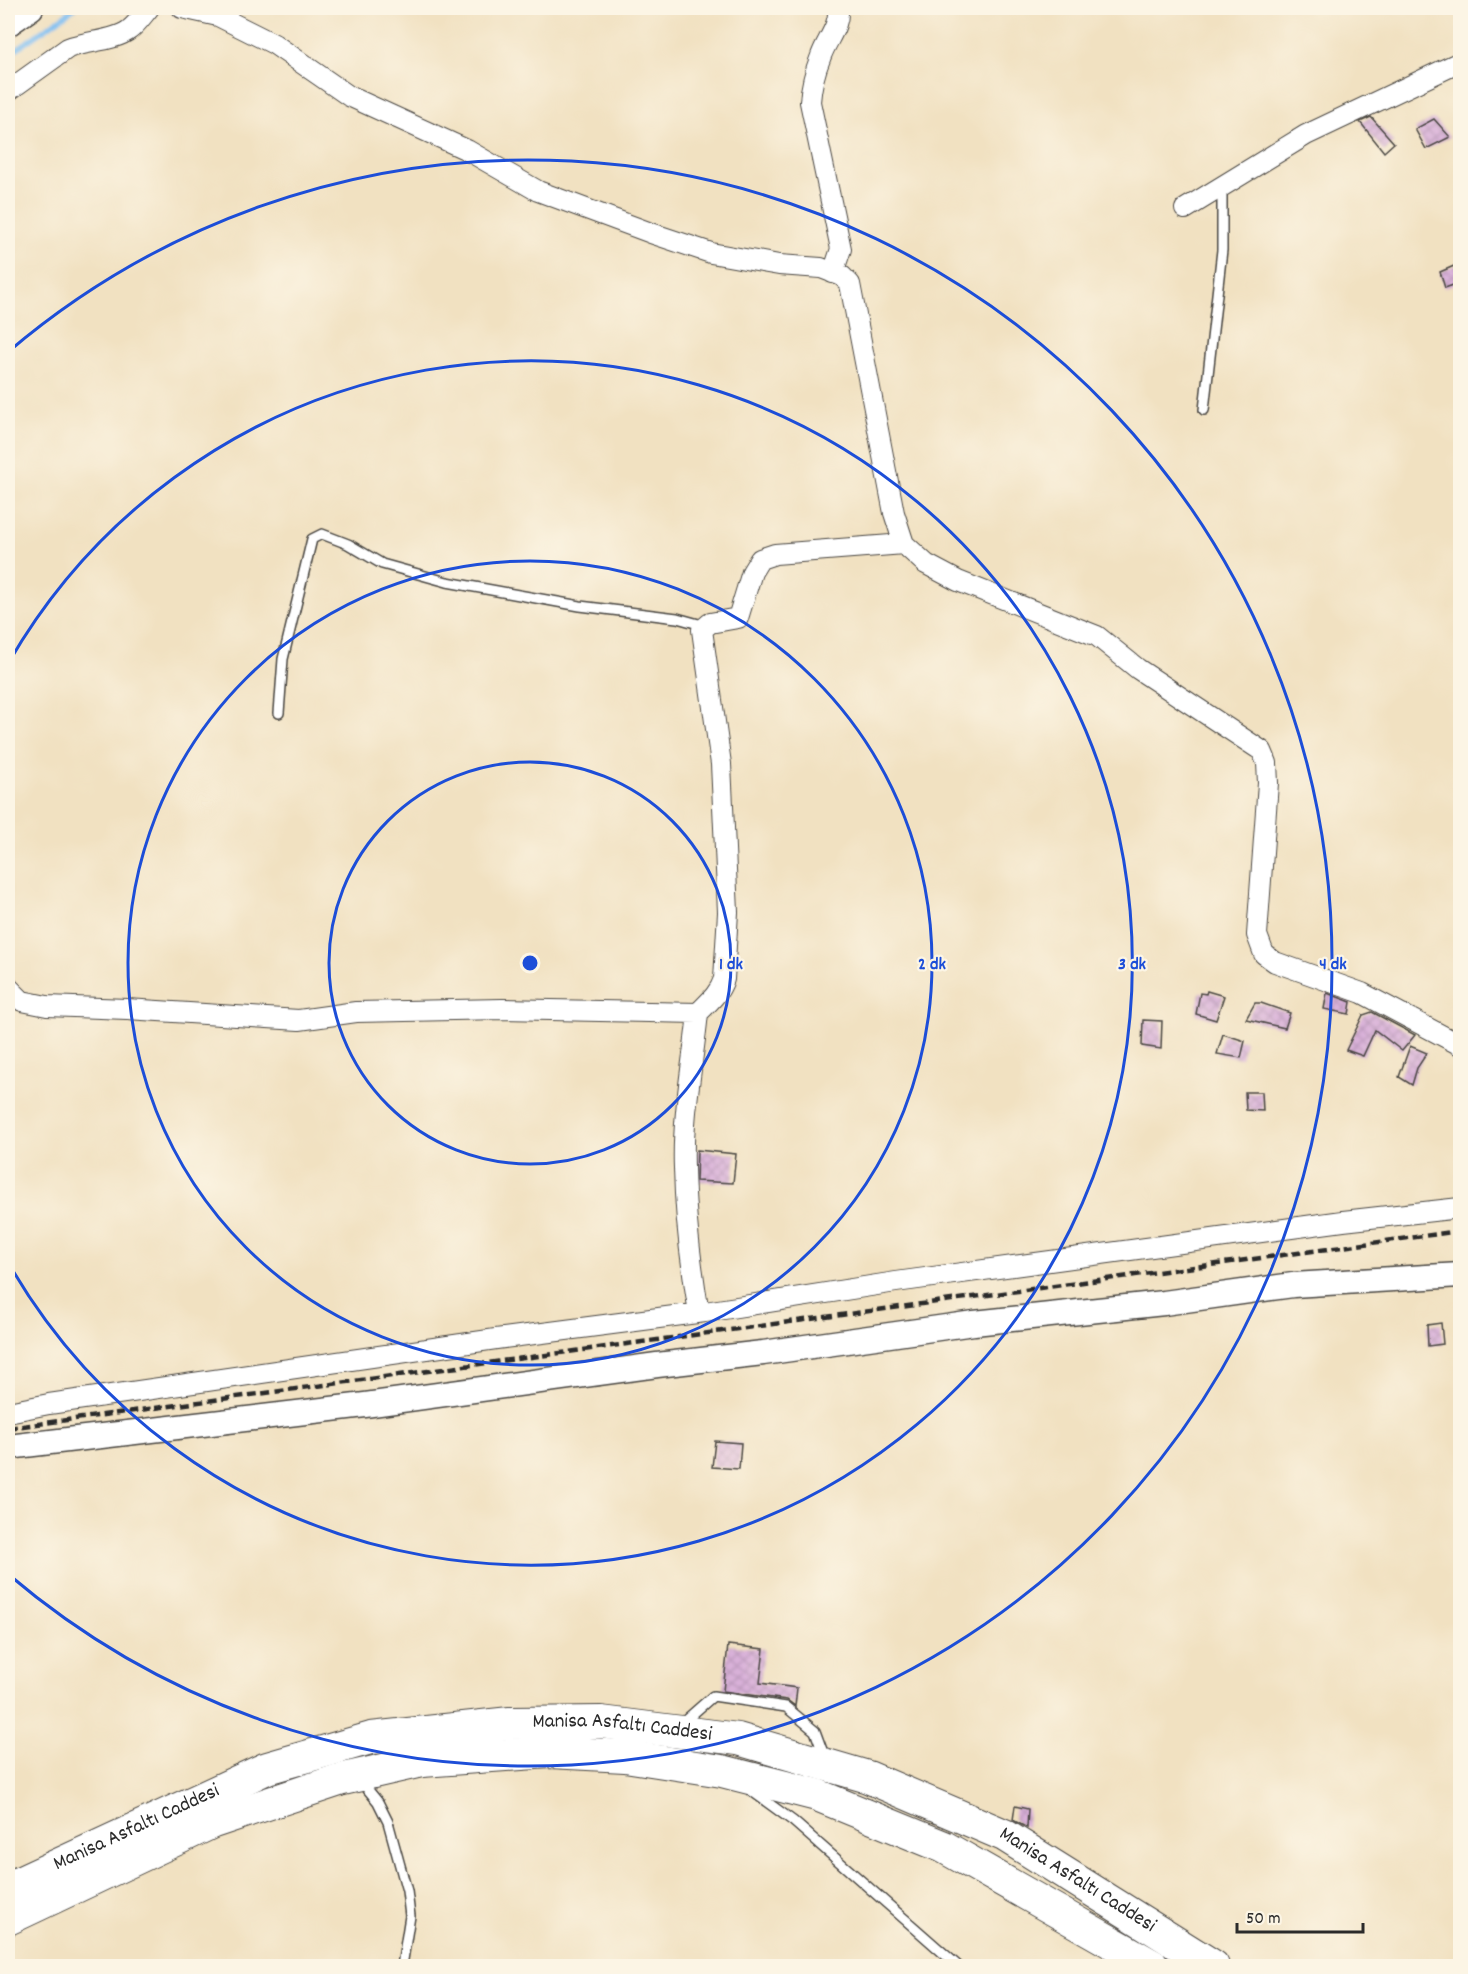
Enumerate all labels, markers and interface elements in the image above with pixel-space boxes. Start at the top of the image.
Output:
centre of rings [520,953,540,973]
text: 1 dk [719,953,744,978]
text: 2 dk [918,953,947,978]
text: 3 dk [1118,953,1147,978]
text: 4 dk [1319,953,1347,978]
street label: Manisa Asfaltı Caddesi [532,1707,714,1751]
street label: Manisa Asfaltı Caddesi [49,1777,225,1880]
street label: Manisa Asfaltı Caddesi [993,1820,1161,1941]
scale bar [1237,1896,1363,1934]
text: 50 m [1246,1907,1281,1932]

